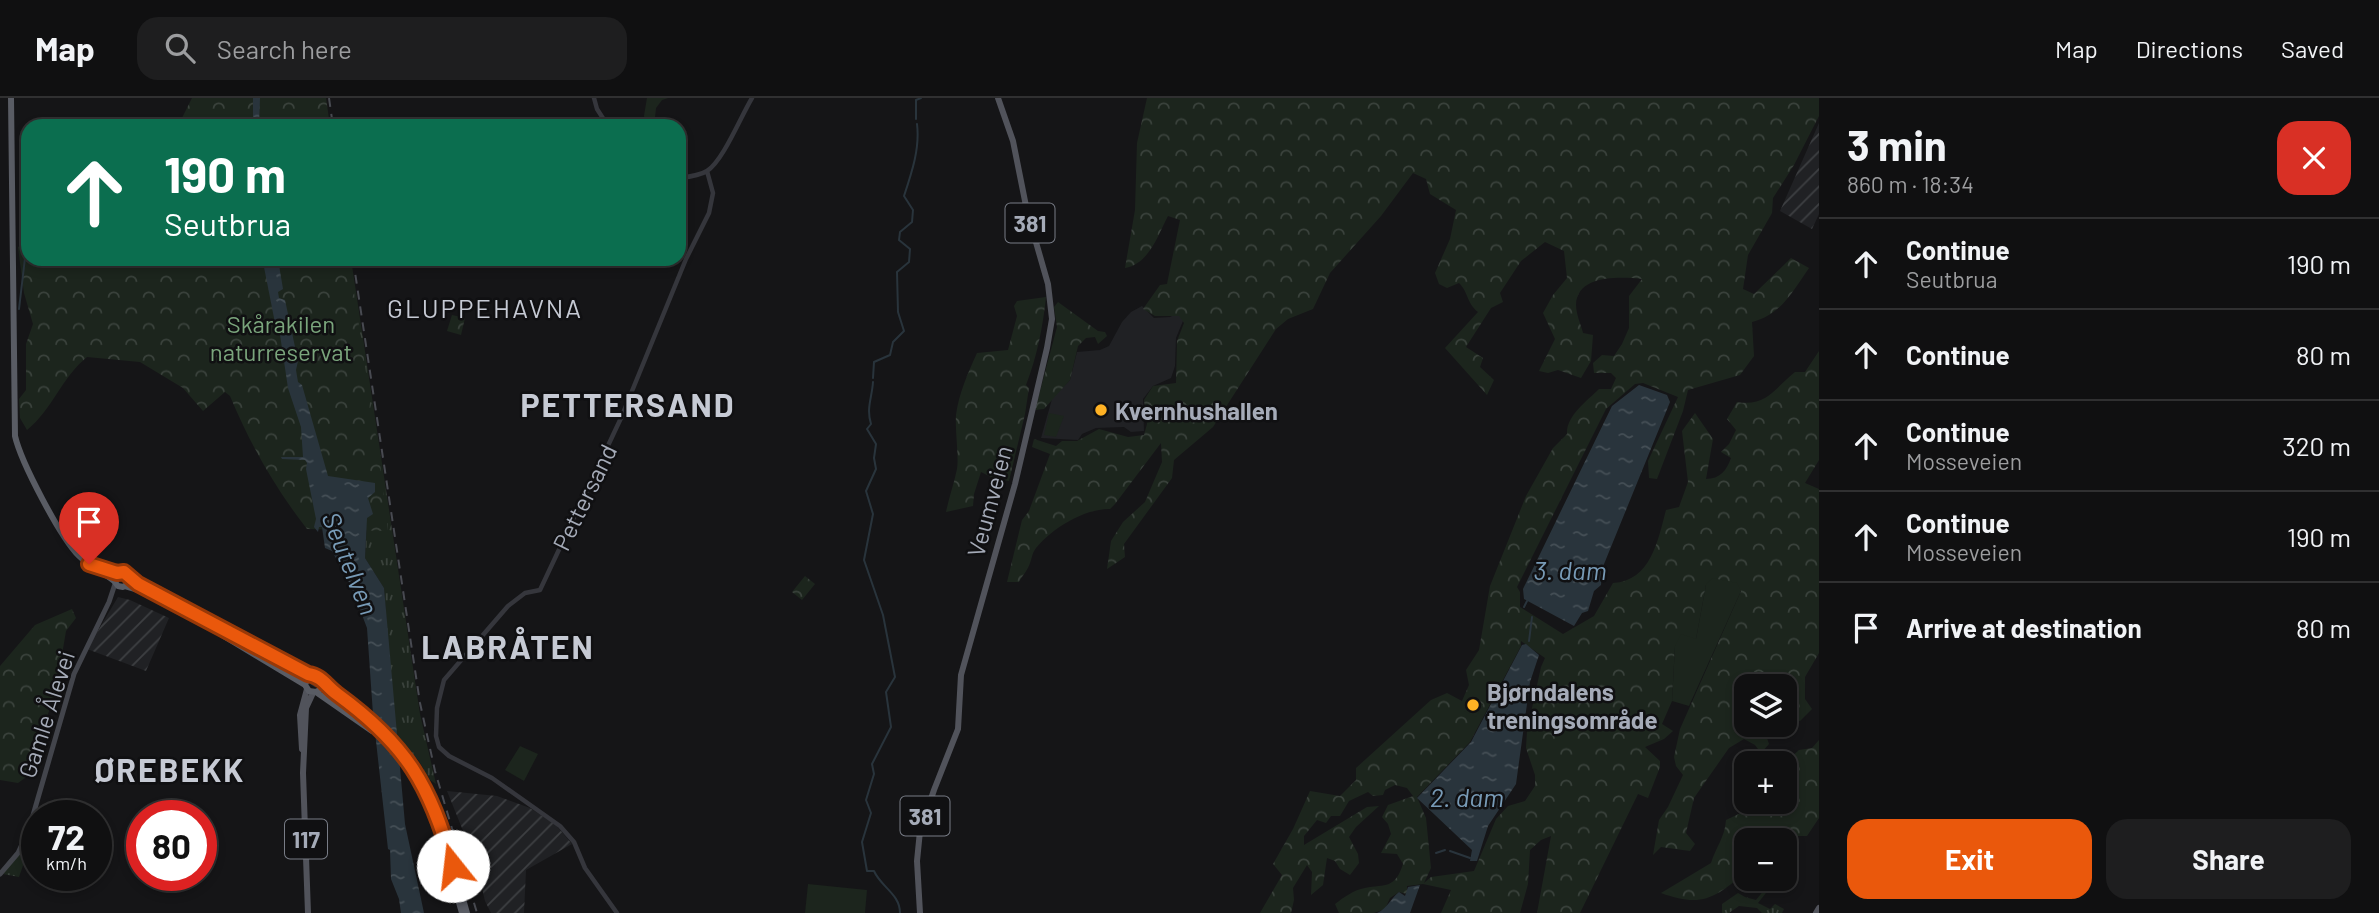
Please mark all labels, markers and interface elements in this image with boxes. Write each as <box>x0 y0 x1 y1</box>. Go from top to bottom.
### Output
search box <box>137 17 627 80</box>
text: Map <box>35 28 95 68</box>
icon: search <box>161 29 199 67</box>
text: Search here <box>217 33 352 64</box>
text: Map <box>2055 34 2098 63</box>
text: Directions <box>2136 34 2243 63</box>
text: Saved <box>2281 34 2344 63</box>
text: 3 min <box>1847 119 1947 169</box>
button: close <box>2277 121 2351 195</box>
text: 190 m <box>164 144 286 203</box>
icon: ahead <box>49 147 140 238</box>
text: 860 m · 18:34 <box>1847 170 1974 198</box>
text: Seutbrua <box>164 204 291 242</box>
road number: 381 <box>1006 204 1054 242</box>
text: Continue <box>1906 234 2010 265</box>
icon: ahead <box>1847 245 1885 283</box>
text: 190 m <box>2287 248 2351 279</box>
text: Seutbrua <box>1906 265 1997 293</box>
district label: GLUPPEHAVNA <box>387 292 583 323</box>
park label: Skårakilen naturreservat <box>210 309 352 366</box>
icon: ahead <box>1847 336 1885 374</box>
text: Continue <box>1906 339 2010 370</box>
text: 80 m <box>2296 339 2351 370</box>
district label: PETTERSAND <box>521 385 735 423</box>
place label: Kvernhushallen <box>1115 396 1278 425</box>
marker: Kvernhushallen <box>1093 402 1109 418</box>
text: Continue <box>1906 416 2010 447</box>
icon: ahead <box>1847 427 1885 465</box>
text: 320 m <box>2282 430 2351 461</box>
street label: Pettersand <box>546 439 622 555</box>
street label: Veumveien <box>960 442 1018 560</box>
text: Mosseveien <box>1906 447 2022 475</box>
pin <box>59 492 119 564</box>
icon: arrive <box>70 503 108 541</box>
water label: Seutelven <box>316 507 386 619</box>
text: Continue <box>1906 507 2010 538</box>
icon: ahead <box>1847 518 1885 556</box>
text: 190 m <box>2287 521 2351 552</box>
text: Mosseveien <box>1906 538 2022 566</box>
water label: 3. dam <box>1533 554 1607 585</box>
icon: arrive <box>1847 609 1885 647</box>
text: Arrive at destination <box>1906 612 2142 643</box>
text: 80 m <box>2296 612 2351 643</box>
district label: LABRÅTEN <box>421 626 595 665</box>
street label: Gamle Ålevei <box>12 647 80 781</box>
map controls <box>1734 674 1797 891</box>
button: layers <box>1734 674 1797 737</box>
place label: Bjørndalens treningsområde <box>1487 677 1658 734</box>
marker: Bjørndalens treningsområde <box>1465 697 1481 713</box>
district label: ØREBEKK <box>95 750 245 788</box>
button: + <box>1734 751 1797 814</box>
water label: 2. dam <box>1430 781 1504 812</box>
road number: 381 <box>900 796 950 836</box>
speed limit sign: 80 <box>126 800 217 891</box>
text: 72 <box>48 815 85 857</box>
button: Exit <box>1847 819 2092 899</box>
button: Share <box>2106 819 2351 899</box>
road number: 117 <box>285 820 327 859</box>
button: − <box>1734 828 1797 891</box>
position arrow <box>416 829 490 903</box>
text: km/h <box>46 852 87 874</box>

